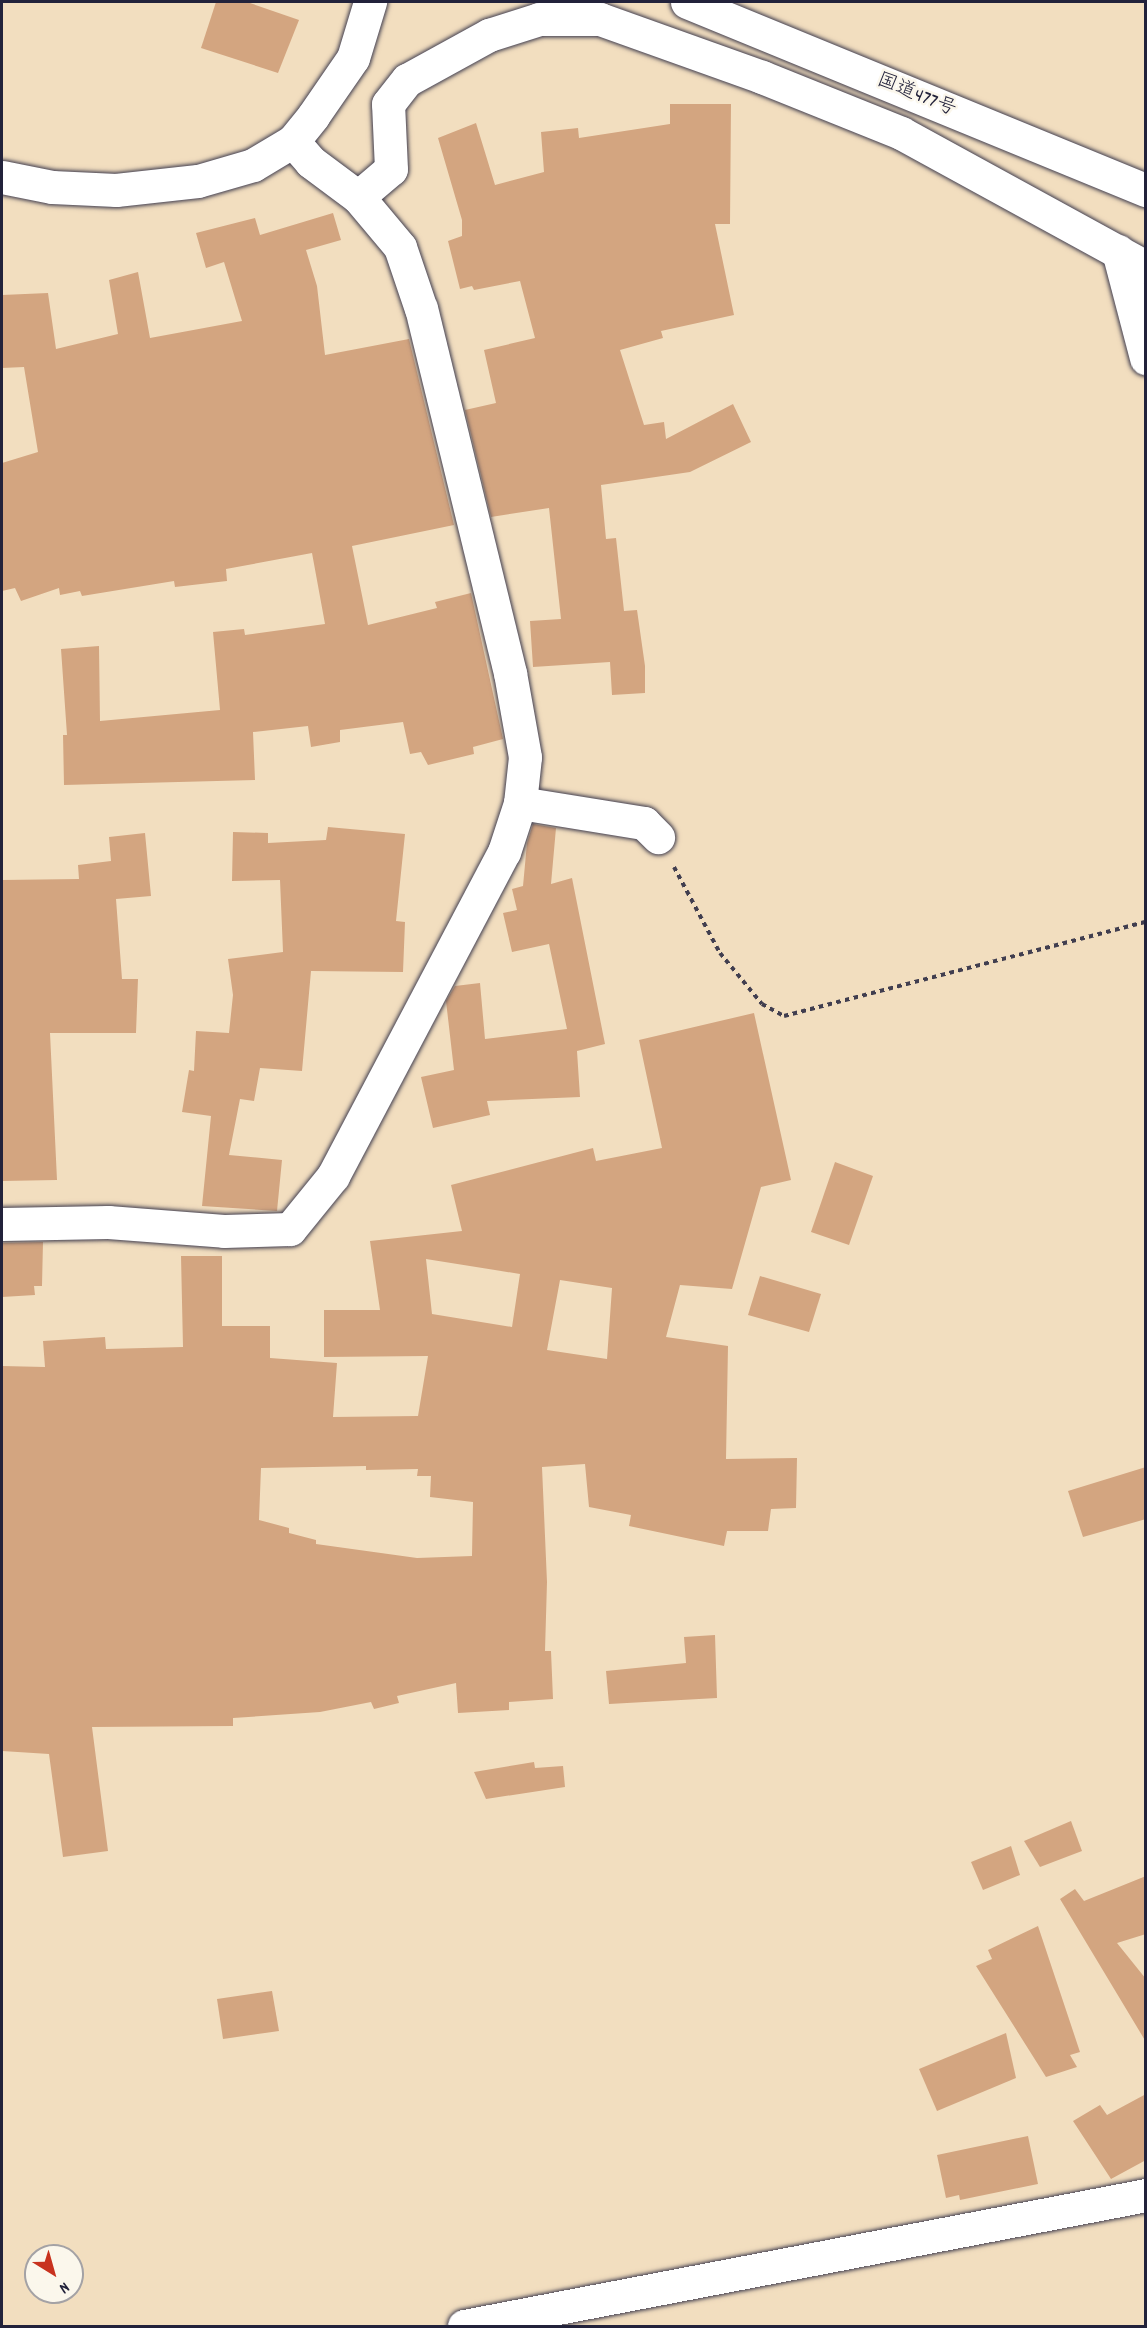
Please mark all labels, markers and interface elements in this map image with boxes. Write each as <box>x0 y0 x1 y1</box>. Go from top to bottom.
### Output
street label: 国道477号 <box>873 69 959 123</box>
north arrow <box>24 2244 84 2304</box>
text: N <box>54 2276 74 2299</box>

